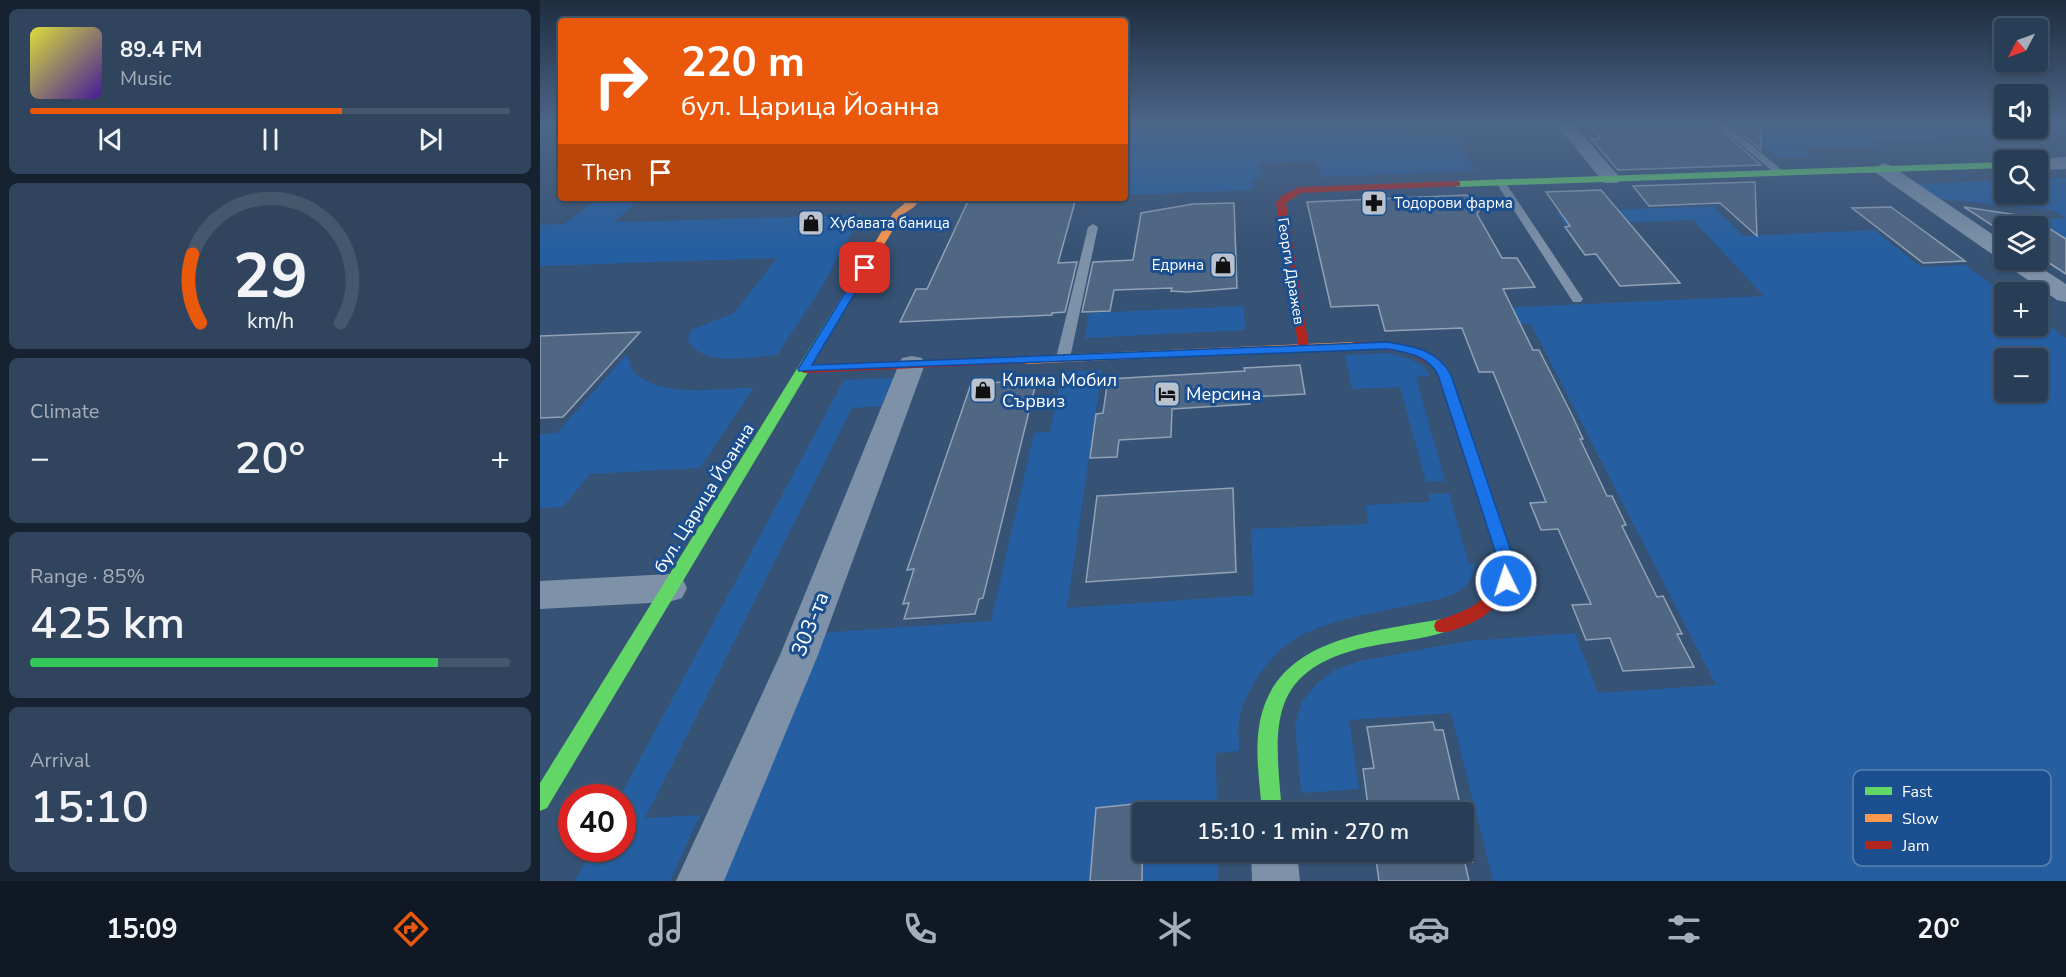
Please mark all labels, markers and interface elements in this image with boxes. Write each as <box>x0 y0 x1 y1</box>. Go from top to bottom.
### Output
north arrow <box>1994 18 2048 72</box>
map controls <box>1994 18 2048 402</box>
text: 220 m <box>681 34 805 91</box>
text: 89.4 FM <box>120 35 202 65</box>
icon: right <box>582 42 660 120</box>
text: Music <box>120 65 172 92</box>
button: sound <box>1994 84 2048 138</box>
text: бул. Царица Йоанна <box>681 88 939 125</box>
icon: previous <box>94 123 127 156</box>
icon: pause <box>254 123 287 156</box>
icon: next <box>414 123 447 156</box>
button: search <box>1994 150 2048 204</box>
icon: arrive <box>644 156 677 189</box>
text: Then <box>582 158 632 188</box>
pharmacy icon: Тодорови фарма <box>1359 188 1389 218</box>
place label: Тодорови фарма <box>1394 193 1513 213</box>
shop icon: Хубавата баница <box>796 208 826 238</box>
place label: Хубавата баница <box>830 213 950 233</box>
street label: Георги Дражев <box>1273 216 1309 326</box>
button: layers <box>1994 216 2048 270</box>
text: 29 <box>233 234 307 319</box>
pin <box>839 242 890 293</box>
shop icon: Едрина <box>1208 250 1238 280</box>
icon: arrive <box>848 251 881 284</box>
place label: Едрина <box>1152 255 1204 275</box>
button: + <box>1994 282 2048 336</box>
text: km/h <box>246 307 294 337</box>
button: − <box>1994 348 2048 402</box>
place label: Клима Мобил Сървиз <box>1002 368 1117 413</box>
shop icon: Клима Мобил Сървиз <box>968 375 998 405</box>
hotel icon: Мерсина <box>1152 379 1182 409</box>
place label: Мерсина <box>1186 382 1261 406</box>
text: Climate <box>30 398 99 425</box>
street label: бул. Царица Йоанна <box>648 419 760 577</box>
text: 20° <box>235 428 305 489</box>
text: − <box>30 436 50 481</box>
text: + <box>490 436 510 481</box>
position arrow <box>1474 549 1538 613</box>
text: Range · 85% <box>30 563 145 590</box>
street label: 303-та <box>784 588 836 660</box>
text: 425 km <box>30 593 185 654</box>
text: Arrival <box>30 747 90 774</box>
legend <box>1853 770 2051 866</box>
text: 15:10 <box>30 777 149 838</box>
text: Fast <box>1902 781 1933 803</box>
speed limit sign: 40 <box>558 784 636 862</box>
text: Slow <box>1902 808 1939 830</box>
text: 15:10 · 1 min · 270 m <box>1197 817 1409 847</box>
text: Jam <box>1901 835 1929 857</box>
icon: directions <box>390 908 432 950</box>
icon: music <box>645 908 687 950</box>
icon: phone <box>899 908 941 950</box>
icon: climate <box>1154 908 1196 950</box>
icon: car <box>1408 908 1450 950</box>
icon: filters <box>1663 908 1705 950</box>
text: 15:09 <box>106 911 178 948</box>
text: 20° <box>1917 911 1960 948</box>

